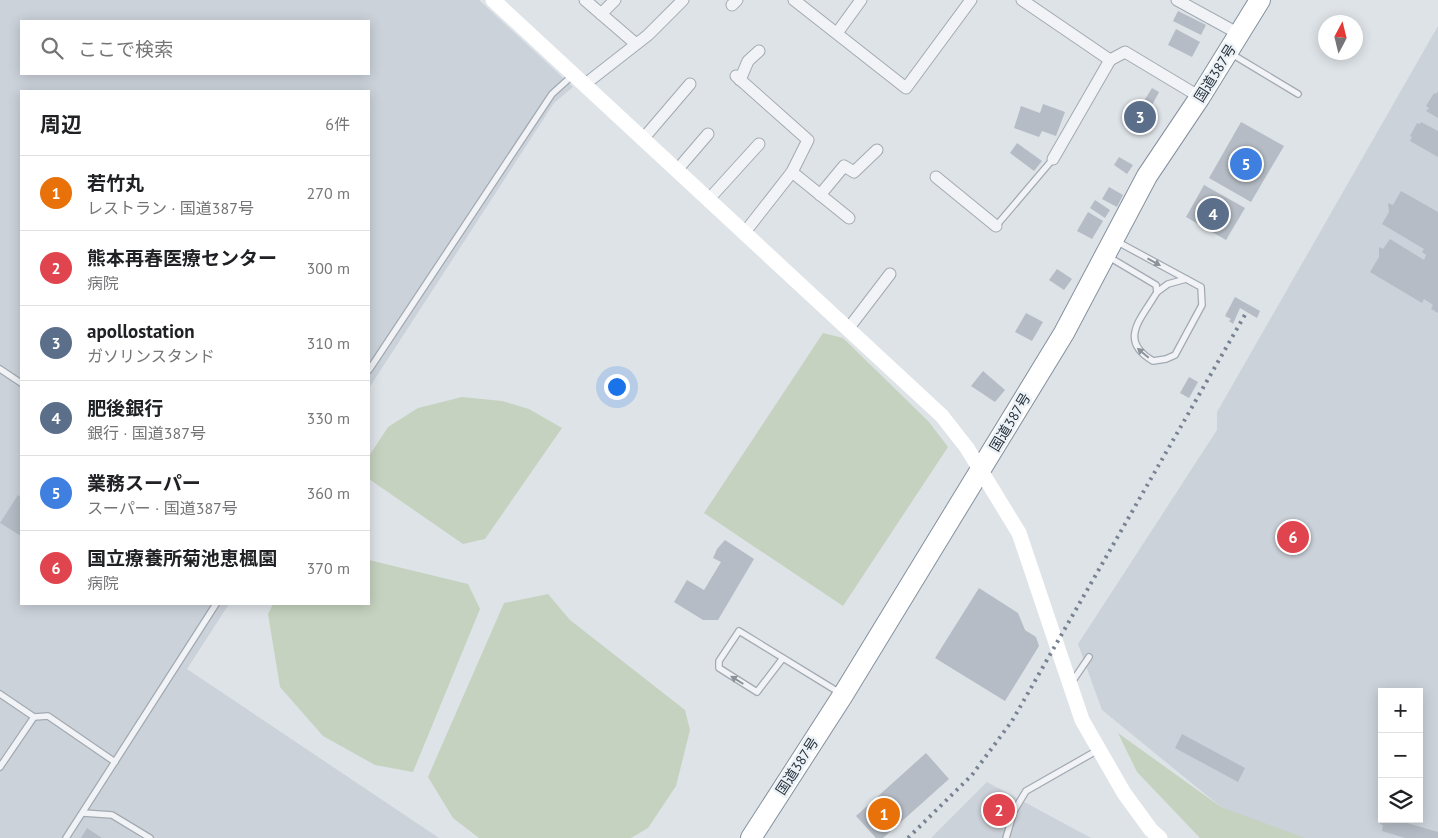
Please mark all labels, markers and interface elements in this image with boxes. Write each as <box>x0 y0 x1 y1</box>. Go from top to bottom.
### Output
north arrow <box>1318 15 1363 60</box>
search box <box>20 20 370 75</box>
icon: search <box>38 34 66 62</box>
text: ここで検索 <box>78 37 173 61</box>
street label: 国道387号 <box>1190 41 1240 105</box>
pin: 3 <box>1124 98 1156 136</box>
text: 周辺 <box>40 111 82 138</box>
text: 6件 <box>325 114 350 134</box>
pin: 5 <box>1230 145 1262 183</box>
text: 若竹丸 <box>87 171 144 195</box>
text: 1 <box>51 183 61 203</box>
text: 270 m <box>307 183 350 203</box>
pin: 4 <box>1197 195 1229 233</box>
text: レストラン · 国道387号 <box>87 198 254 218</box>
text: 熊本再春医療センター <box>87 246 277 270</box>
text: 2 <box>51 258 61 278</box>
text: 300 m <box>307 258 350 278</box>
one-way arrow <box>1148 258 1161 267</box>
text: 病院 <box>87 273 119 293</box>
text: apollostation <box>87 319 195 343</box>
text: 3 <box>51 333 61 353</box>
text: 310 m <box>307 333 350 353</box>
text: ガソリンスタンド <box>87 346 215 366</box>
one-way arrow <box>1137 348 1150 359</box>
your location <box>604 374 630 400</box>
street label: 国道387号 <box>986 390 1034 454</box>
text: 肥後銀行 <box>87 396 163 420</box>
text: 4 <box>51 408 61 428</box>
text: 330 m <box>307 408 350 428</box>
text: 銀行 · 国道387号 <box>87 423 206 443</box>
text: 業務スーパー <box>87 471 201 495</box>
text: 5 <box>51 483 61 503</box>
text: 360 m <box>307 483 350 503</box>
text: スーパー · 国道387号 <box>87 498 238 518</box>
pin: 6 <box>1277 518 1309 556</box>
text: 国立療養所菊池恵楓園 <box>87 546 277 570</box>
text: 6 <box>51 558 61 578</box>
text: 370 m <box>307 558 350 578</box>
text: 病院 <box>87 573 119 593</box>
one-way arrow <box>731 675 744 684</box>
map controls <box>1378 688 1423 823</box>
button: + <box>1378 688 1423 733</box>
button: − <box>1378 733 1423 778</box>
street label: 国道387号 <box>772 734 822 798</box>
button: layers <box>1378 778 1423 823</box>
pin: 2 <box>983 791 1015 829</box>
pin: 1 <box>868 795 900 833</box>

